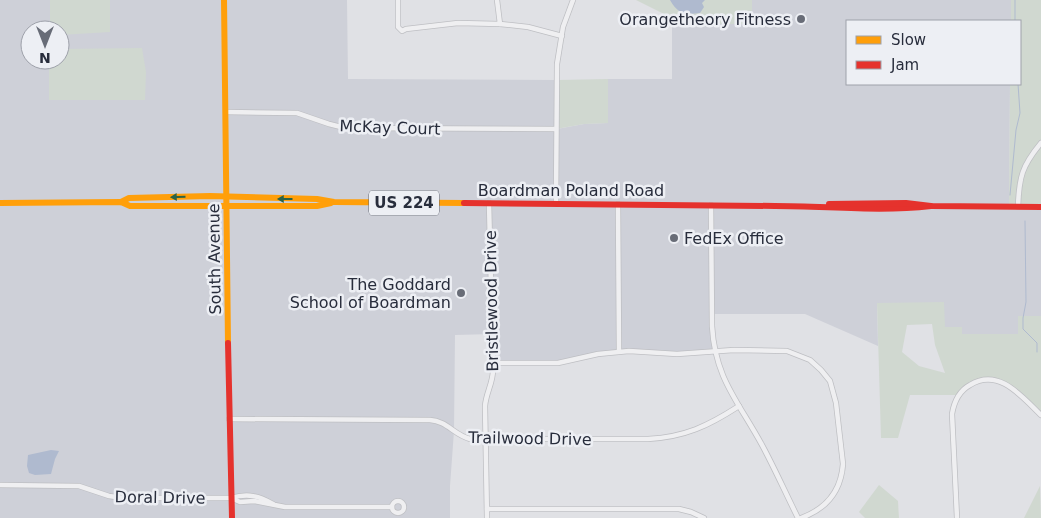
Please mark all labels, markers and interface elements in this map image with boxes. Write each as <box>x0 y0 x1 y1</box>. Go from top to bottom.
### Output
place label: Orangetheory Fitness <box>619 10 791 29</box>
marker: Orangetheory Fitness <box>795 13 807 25</box>
north arrow <box>20 20 70 70</box>
legend <box>846 20 1021 85</box>
text: Slow <box>891 31 926 49</box>
text: N <box>39 50 51 66</box>
text: Jam <box>890 56 919 74</box>
street label: McKay Court <box>339 116 441 139</box>
street label: Boardman Poland Road <box>478 181 664 200</box>
road number: US 224 <box>369 190 439 216</box>
one-way arrow <box>170 193 186 201</box>
one-way arrow <box>277 195 293 203</box>
street label: South Avenue <box>204 203 225 315</box>
place label: FedEx Office <box>684 229 784 248</box>
street label: Bristlewood Drive <box>481 230 502 372</box>
marker: FedEx Office <box>668 232 680 244</box>
place label: The Goddard School of Boardman <box>290 275 451 312</box>
marker: The Goddard School of Boardman <box>455 287 467 299</box>
street label: Trailwood Drive <box>467 428 592 449</box>
street label: Doral Drive <box>114 487 205 508</box>

